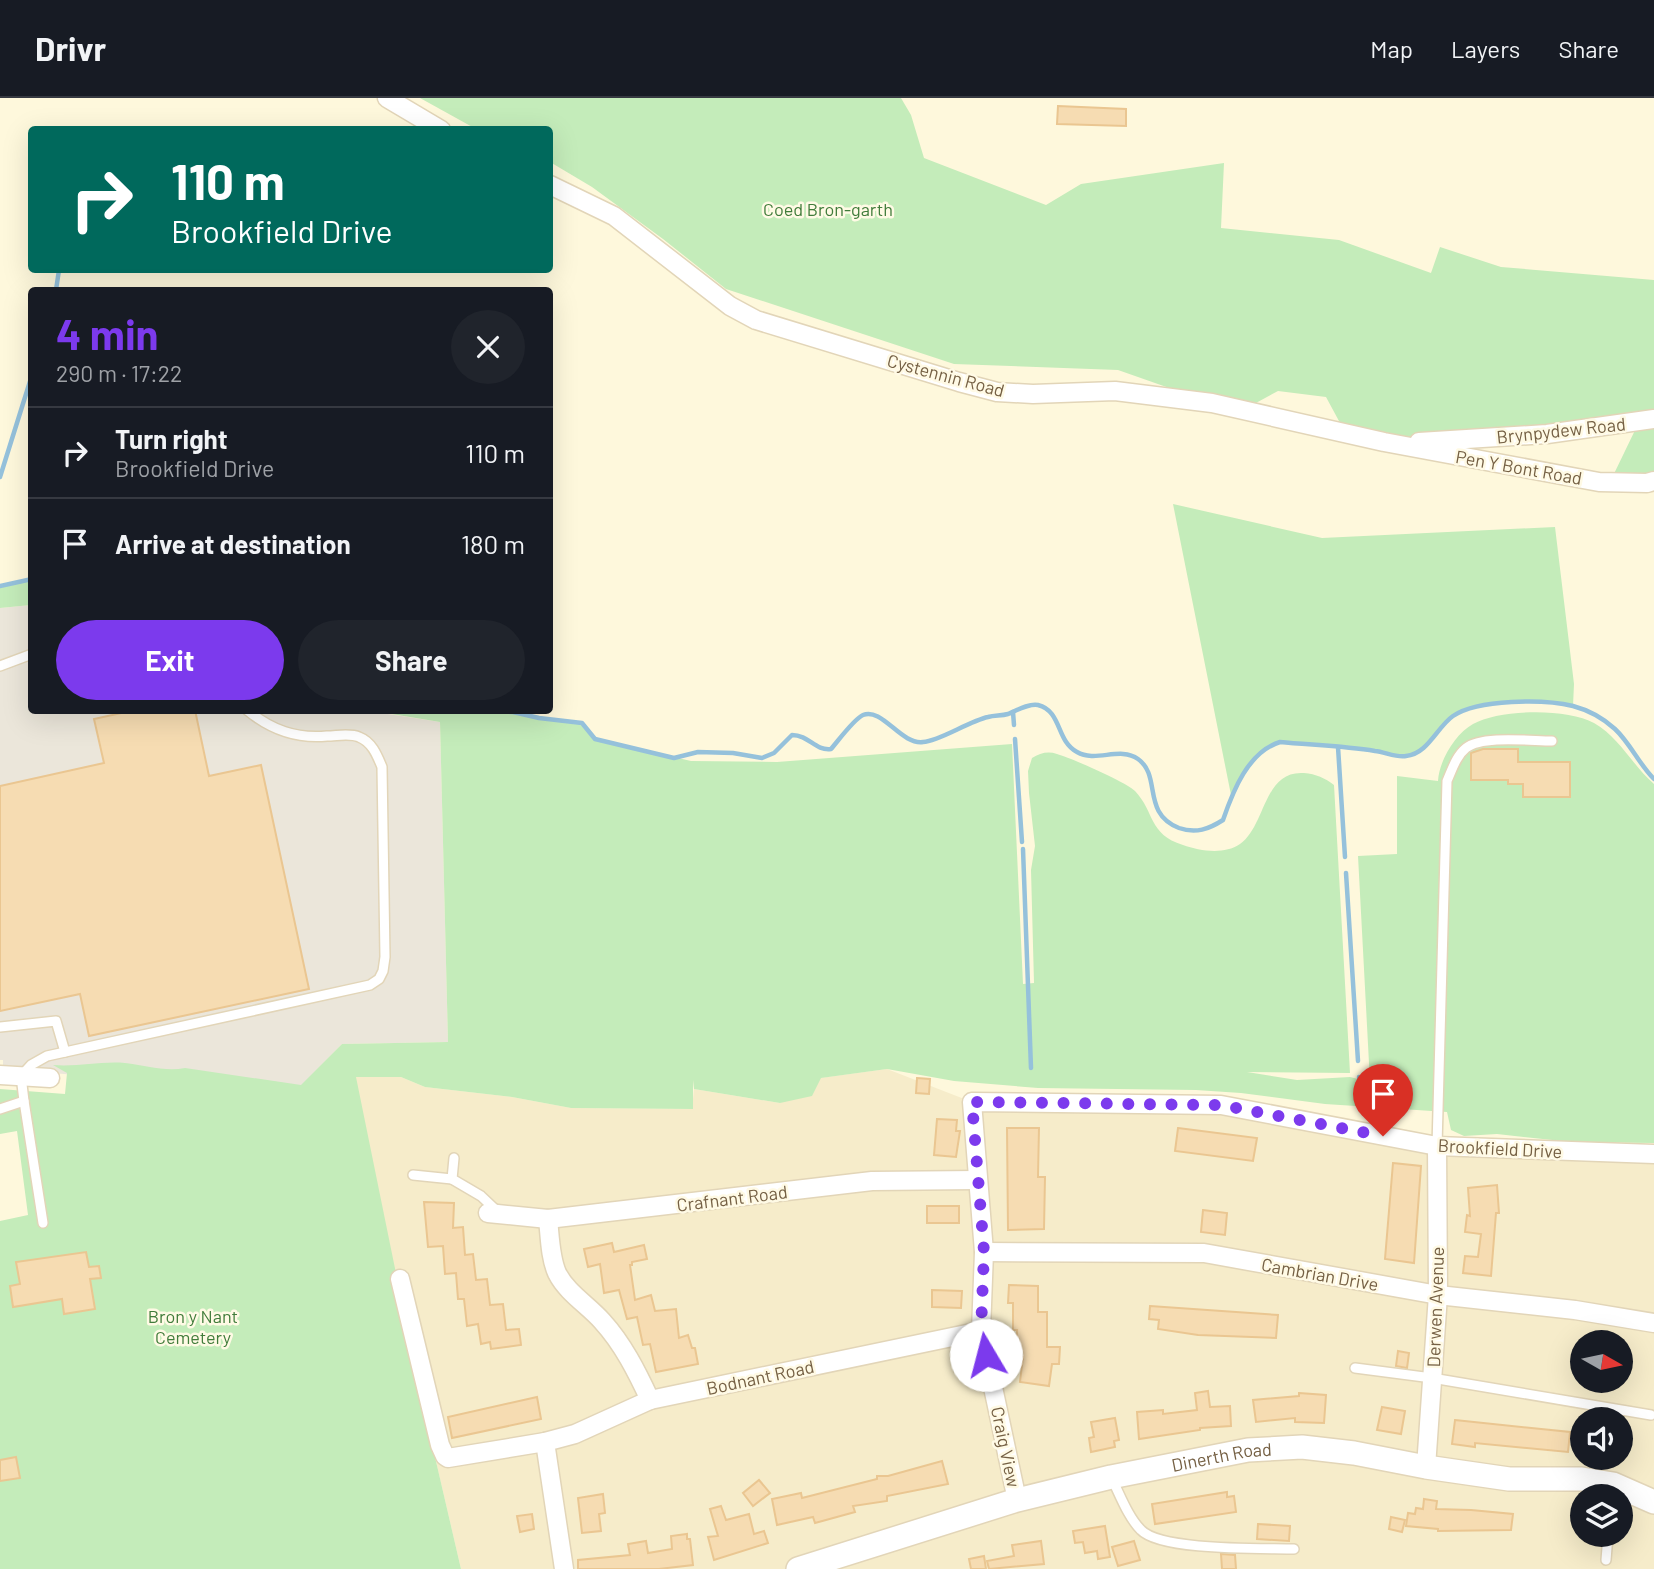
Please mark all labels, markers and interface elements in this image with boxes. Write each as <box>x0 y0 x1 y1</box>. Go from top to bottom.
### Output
text: Drivr <box>35 28 106 68</box>
text: Map <box>1370 34 1413 63</box>
text: Layers <box>1451 34 1520 63</box>
text: Share <box>1558 34 1619 63</box>
text: 110 m <box>171 151 285 210</box>
icon: right <box>56 154 147 245</box>
park label: Coed Bron-garth <box>763 198 893 220</box>
text: Brookfield Drive <box>171 211 393 249</box>
text: 4 min <box>56 308 159 358</box>
button: close <box>451 310 525 384</box>
street label: Cystennin Road <box>885 349 1007 401</box>
text: 290 m · 17:22 <box>56 359 182 387</box>
street label: Brynpydew Road <box>1495 412 1627 448</box>
text: Turn right <box>115 423 228 454</box>
icon: right <box>56 434 94 472</box>
text: 110 m <box>465 437 525 468</box>
street label: Pen Y Bont Road <box>1454 445 1584 489</box>
text: Brookfield Drive <box>115 454 274 482</box>
icon: arrive <box>56 525 94 563</box>
text: Arrive at destination <box>115 528 351 559</box>
text: 180 m <box>461 528 525 559</box>
button: Exit <box>56 620 284 700</box>
button: Share <box>298 620 525 700</box>
pin <box>1353 1064 1413 1136</box>
icon: arrive <box>1364 1075 1402 1113</box>
street label: Brookfield Drive <box>1437 1134 1563 1162</box>
street label: Crafnant Road <box>675 1180 789 1216</box>
street label: Derwen Avenue <box>1422 1246 1448 1368</box>
street label: Cambrian Drive <box>1260 1253 1380 1295</box>
park label: Bron y Nant Cemetery <box>148 1305 238 1348</box>
position arrow <box>949 1318 1023 1392</box>
north arrow <box>1570 1330 1633 1393</box>
map controls <box>1570 1330 1633 1547</box>
street label: Bodnant Road <box>704 1355 816 1399</box>
street label: Craig View <box>987 1405 1025 1489</box>
button: sound <box>1570 1407 1633 1470</box>
street label: Dinerth Road <box>1170 1438 1272 1476</box>
button: layers <box>1570 1484 1633 1547</box>

